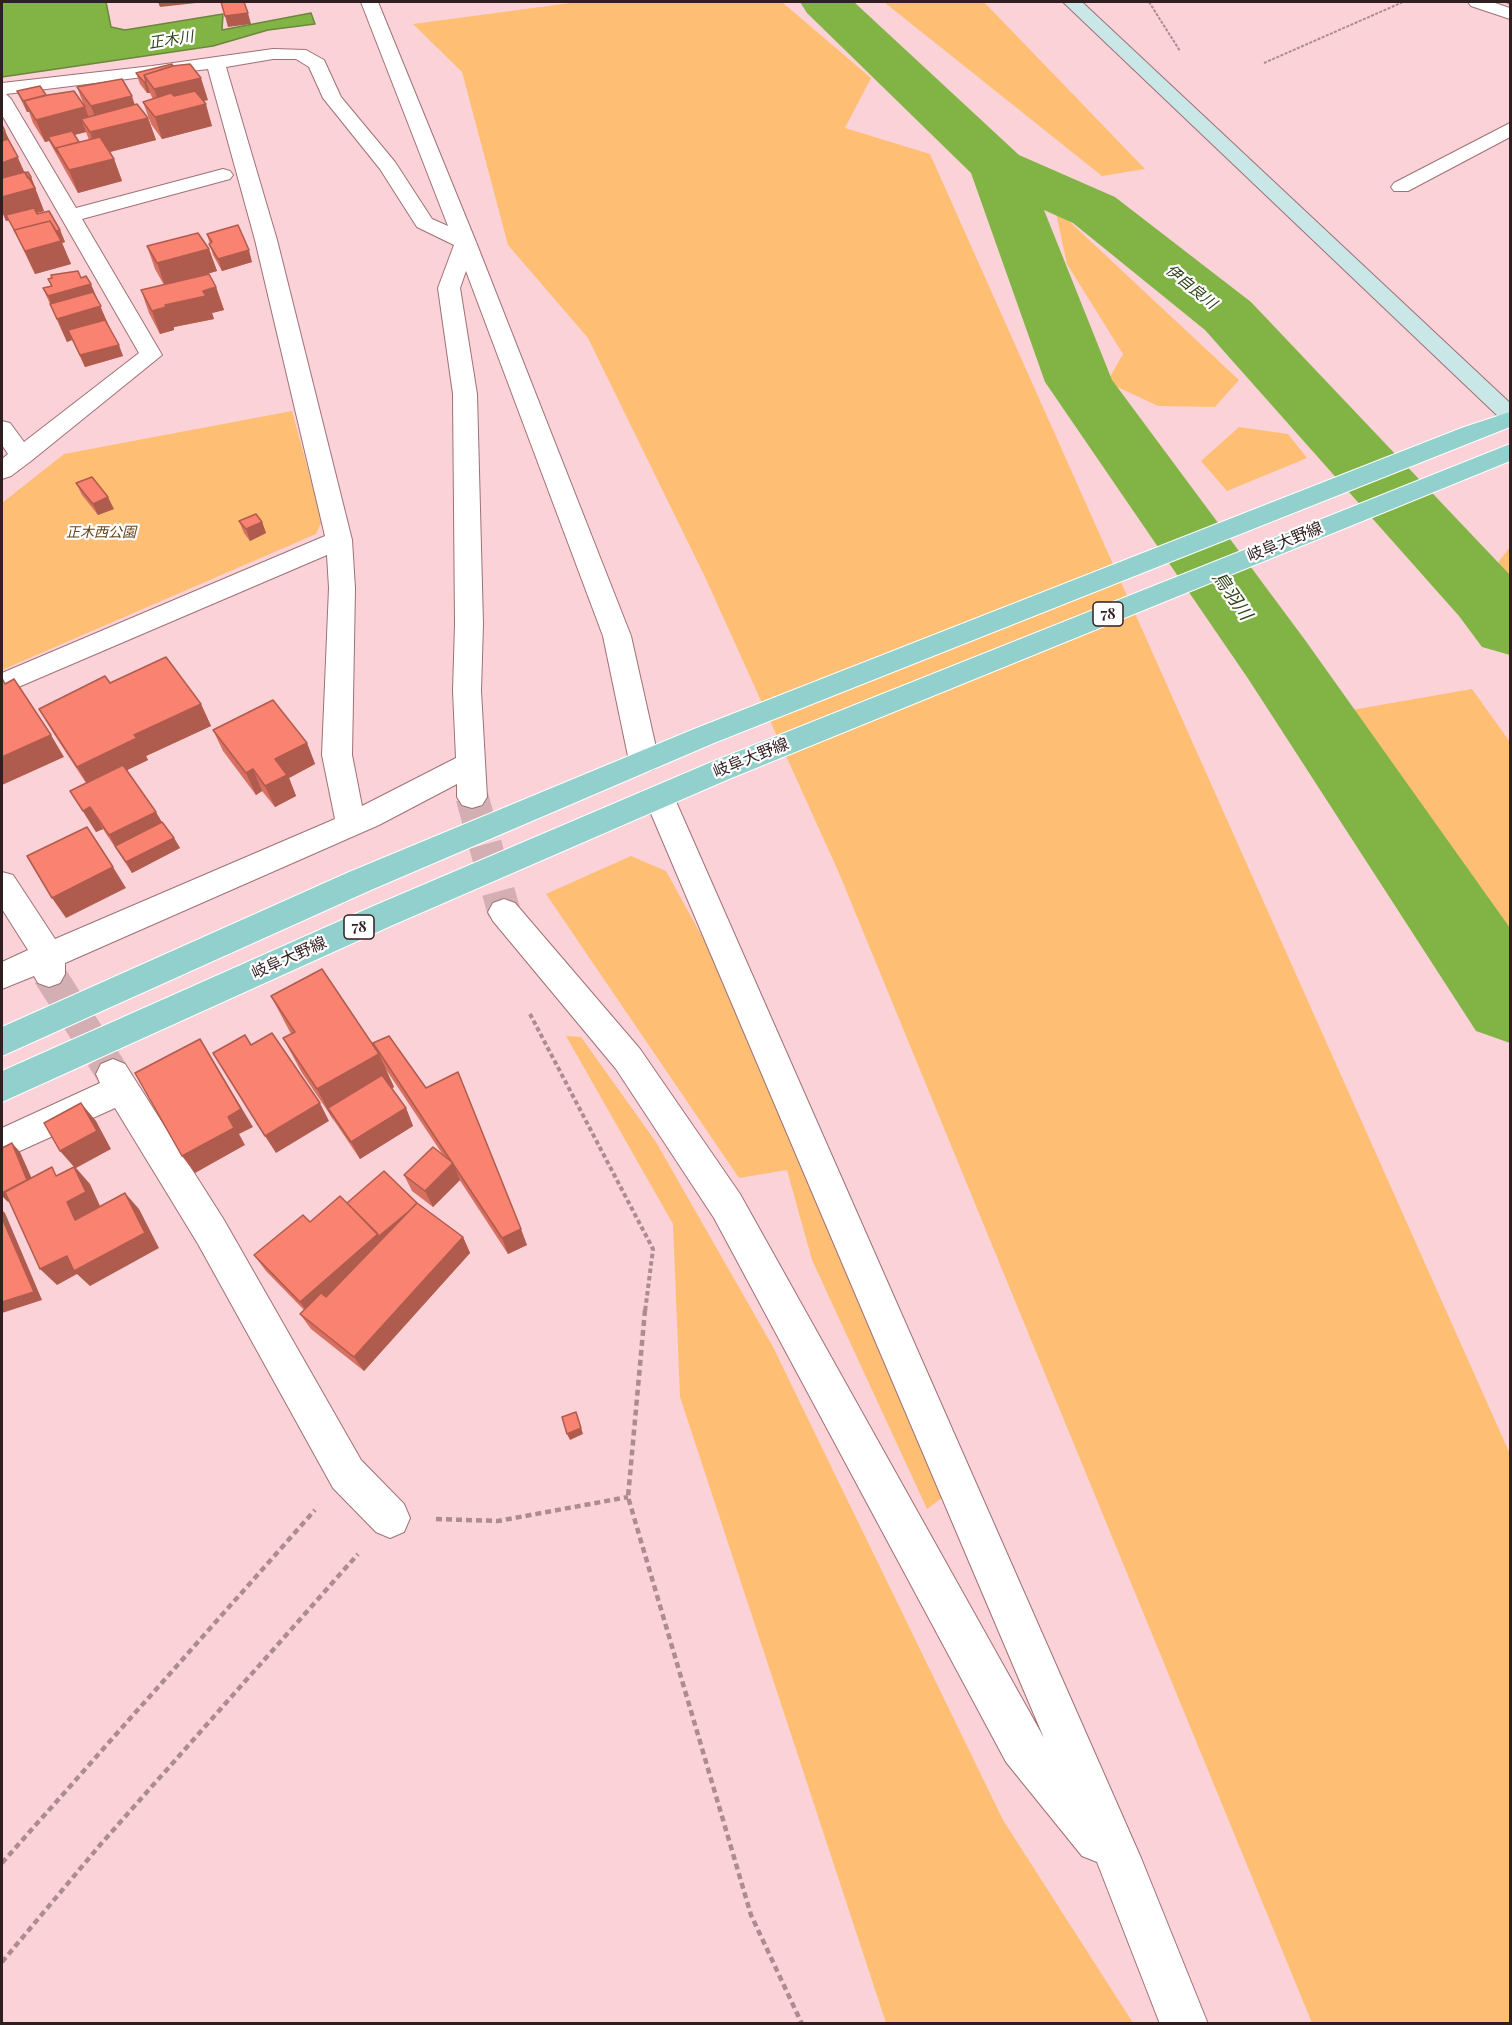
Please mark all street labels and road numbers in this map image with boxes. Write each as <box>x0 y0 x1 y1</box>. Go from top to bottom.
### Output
street label: 岐阜大野線 <box>1244 518 1326 566</box>
road number: 78 <box>1093 602 1123 626</box>
street label: 岐阜大野線 <box>710 734 792 782</box>
road number: 78 <box>344 915 374 939</box>
street label: 岐阜大野線 <box>249 933 329 983</box>

